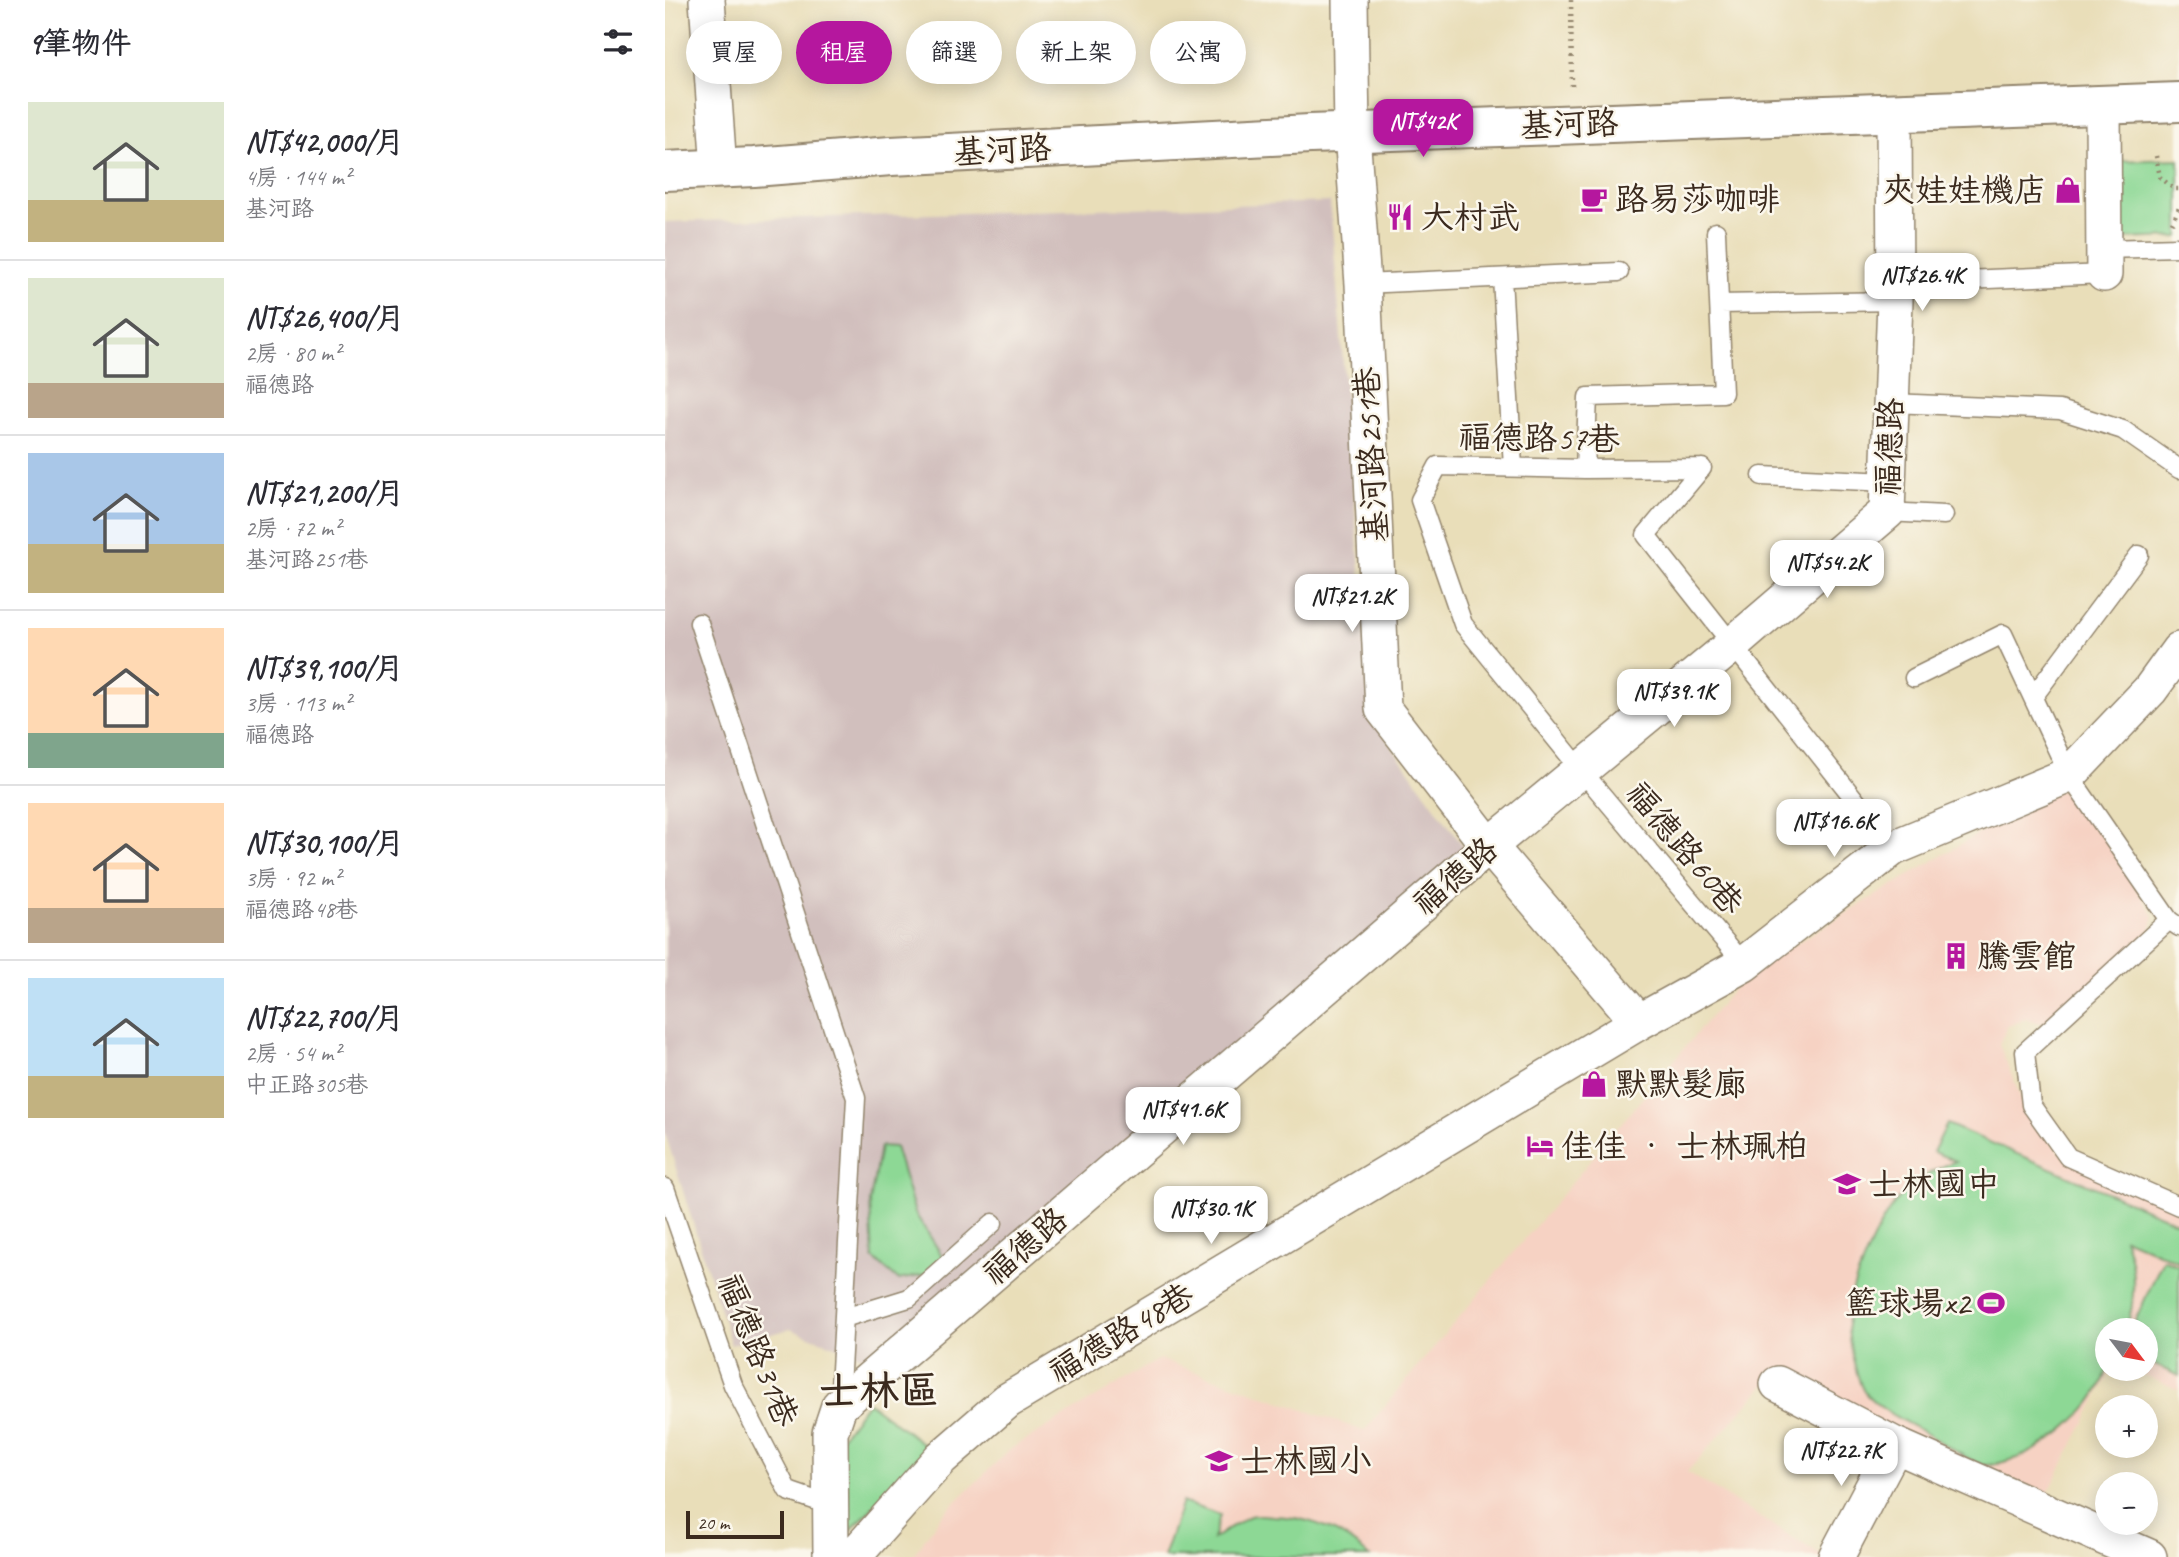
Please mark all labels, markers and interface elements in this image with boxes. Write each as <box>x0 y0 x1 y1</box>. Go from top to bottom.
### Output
chip: 買屋 <box>686 21 782 84</box>
chip: 租屋 <box>796 21 892 84</box>
chip: 篩選 <box>906 21 1002 84</box>
chip: 新上架 <box>1016 21 1136 84</box>
chip: 公寓 <box>1150 21 1246 84</box>
icon: filters <box>599 23 637 61</box>
text: 9筆物件 <box>28 24 131 62</box>
pin: NT$42K <box>1366 100 1480 159</box>
street label: 基河路 <box>1519 101 1619 147</box>
text: NT$42K <box>1389 107 1457 136</box>
text: NT$42,000/月 <box>245 123 404 161</box>
street label: 基河路 <box>951 126 1053 174</box>
icon: home <box>84 130 168 214</box>
text: 4房 · 144 m² <box>245 163 351 192</box>
place label: 夾娃娃機店 <box>1882 169 2047 211</box>
shop icon: 夾娃娃機店 <box>2053 175 2083 205</box>
place label: 路易莎咖啡 <box>1615 178 1780 220</box>
cafe icon: 路易莎咖啡 <box>1579 184 1609 214</box>
text: 基河路 <box>245 194 314 223</box>
place label: 大村武 <box>1421 196 1520 238</box>
restaurant icon: 大村武 <box>1385 202 1415 232</box>
pin: NT$26.4K <box>1850 254 1994 313</box>
text: NT$26.4K <box>1881 261 1963 290</box>
text: NT$26,400/月 <box>245 299 405 337</box>
icon: home <box>84 306 168 390</box>
text: 2房 · 80 m² <box>245 339 340 368</box>
street label: 基河路251巷 <box>1345 366 1397 544</box>
text: 福德路 <box>245 370 314 399</box>
street label: 福德路 <box>1866 397 1912 497</box>
street label: 福德路57巷 <box>1458 416 1620 460</box>
text: NT$21,200/月 <box>245 474 404 512</box>
icon: home <box>84 481 168 565</box>
text: 2房 · 72 m² <box>245 514 340 543</box>
pin: NT$54.2K <box>1755 540 1899 600</box>
text: 基河路251巷 <box>245 545 368 574</box>
text: NT$54.2K <box>1786 548 1868 577</box>
pin: NT$21.2K <box>1280 574 1424 634</box>
text: NT$21.2K <box>1311 582 1393 611</box>
text: NT$39,100/月 <box>245 649 404 687</box>
icon: home <box>84 656 168 740</box>
pin: NT$39.1K <box>1602 670 1746 729</box>
text: NT$39.1K <box>1633 677 1715 706</box>
text: 3房 · 113 m² <box>245 689 351 718</box>
text: 福德路 <box>245 720 314 749</box>
street label: 福德路60巷 <box>1617 773 1753 923</box>
pin: NT$16.6K <box>1762 800 1906 859</box>
text: NT$16.6K <box>1792 807 1876 836</box>
text: NT$30,100/月 <box>245 824 404 862</box>
street label: 福德路 <box>1404 828 1506 924</box>
icon: home <box>84 831 168 915</box>
text: 3房 · 92 m² <box>245 864 340 893</box>
text: 福德路48巷 <box>245 895 358 924</box>
place label: 騰雲館 <box>1977 935 2076 977</box>
building icon: 騰雲館 <box>1941 941 1971 971</box>
text: NT$22,700/月 <box>245 999 404 1037</box>
icon: home <box>84 1006 168 1090</box>
text: 2房 · 54 m² <box>245 1039 340 1068</box>
place label: 默默髮廊 <box>1615 1063 1747 1105</box>
shop icon: 默默髮廊 <box>1579 1069 1609 1099</box>
text: 中正路305巷 <box>245 1070 368 1099</box>
pin: NT$41.6K <box>1111 1088 1255 1147</box>
text: NT$41.6K <box>1142 1095 1224 1124</box>
place label: 佳佳 ‧ 士林珮柏 <box>1561 1125 1808 1167</box>
hotel icon: 佳佳 ‧ 士林珮柏 <box>1525 1131 1555 1161</box>
place label: 士林國中 <box>1868 1163 2000 1205</box>
school or university icon: 士林國中 <box>1832 1169 1862 1199</box>
pin: NT$30.1K <box>1139 1186 1283 1246</box>
text: NT$30.1K <box>1170 1194 1252 1223</box>
street label: 福德路 <box>974 1198 1076 1294</box>
street label: 福德路31巷 <box>708 1267 808 1433</box>
street label: 福德路48巷 <box>1041 1273 1201 1393</box>
place label: 籃球場x2 <box>1845 1282 1973 1324</box>
sports icon: 籃球場x2 <box>1976 1288 2006 1318</box>
north arrow <box>2095 1318 2158 1381</box>
map controls <box>2095 1318 2158 1535</box>
district label: 士林區 <box>819 1366 939 1416</box>
button: + <box>2095 1395 2158 1458</box>
pin: NT$22.7K <box>1769 1428 1913 1488</box>
text: NT$22.7K <box>1800 1436 1882 1465</box>
place label: 士林國小 <box>1240 1440 1372 1482</box>
school or university icon: 士林國小 <box>1204 1446 1234 1476</box>
button: − <box>2095 1472 2158 1535</box>
scale bar <box>686 1508 784 1540</box>
text: 20 m <box>697 1511 729 1535</box>

